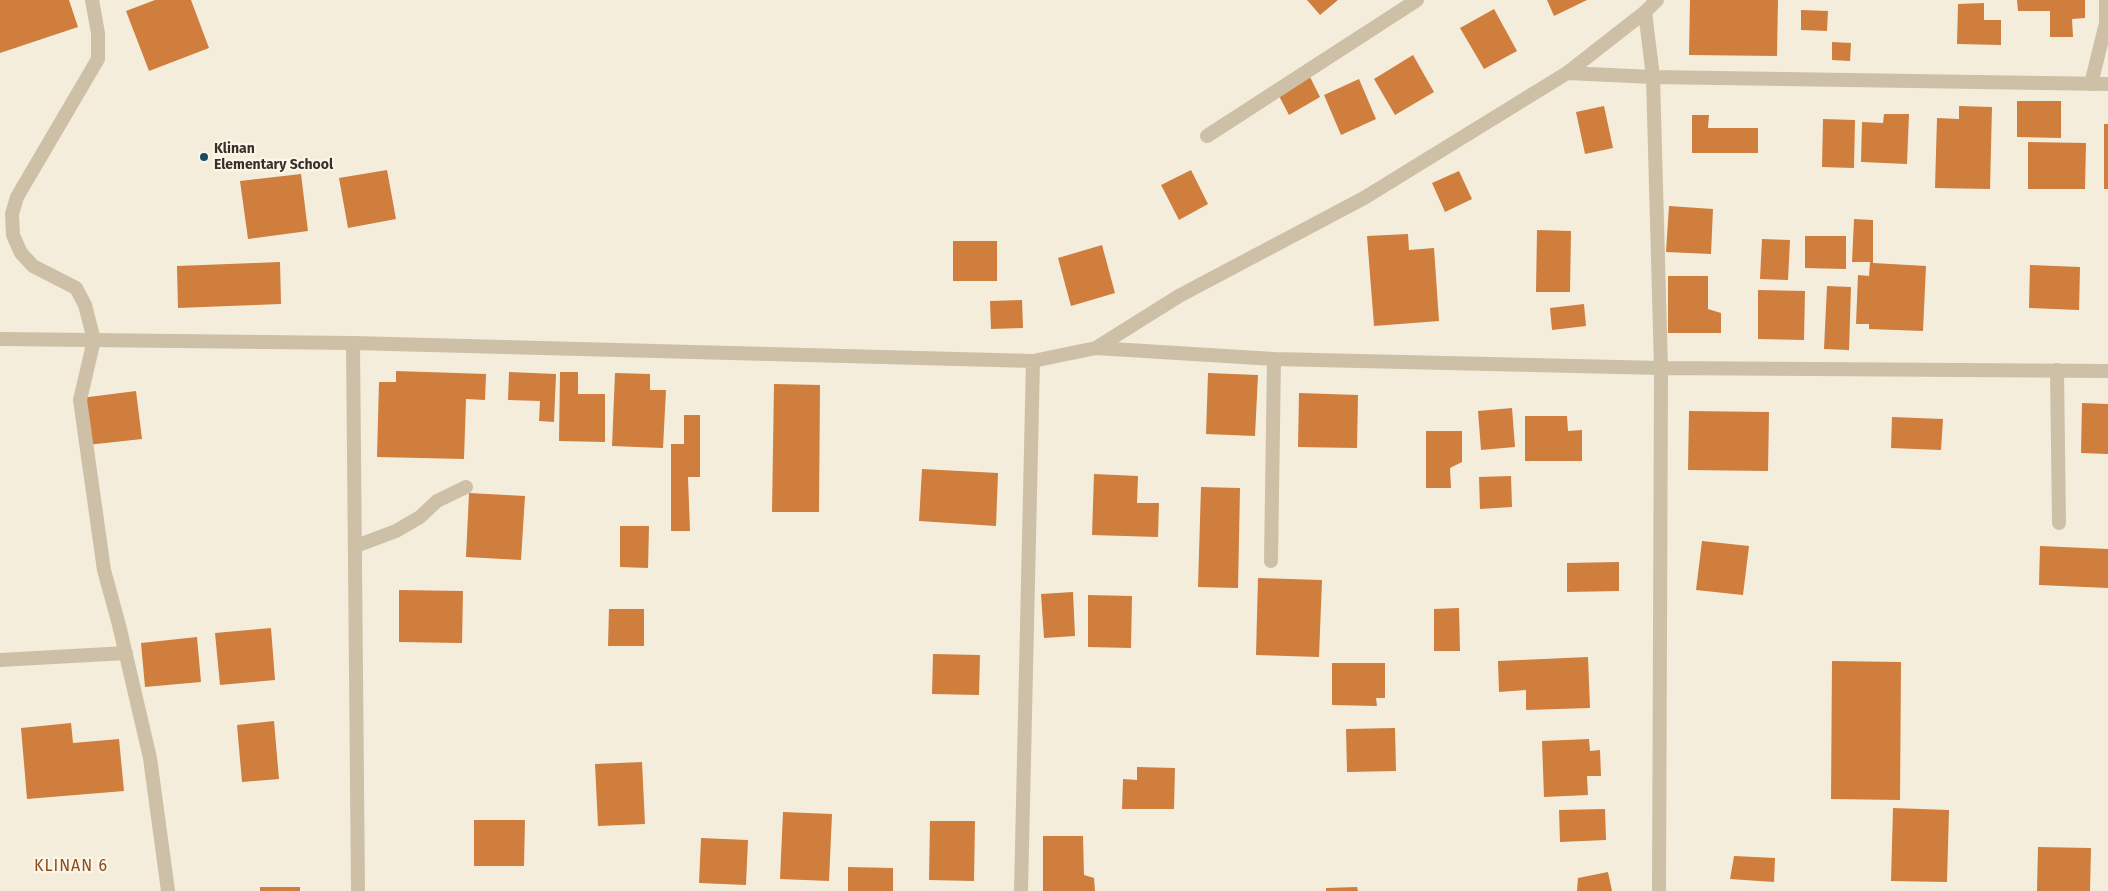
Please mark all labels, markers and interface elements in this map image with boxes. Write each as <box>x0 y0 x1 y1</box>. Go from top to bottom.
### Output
place label: Klinan Elementary School <box>214 141 333 174</box>
marker: Klinan Elementary School <box>198 151 210 163</box>
district label: KLINAN 6 <box>33 857 109 877</box>

